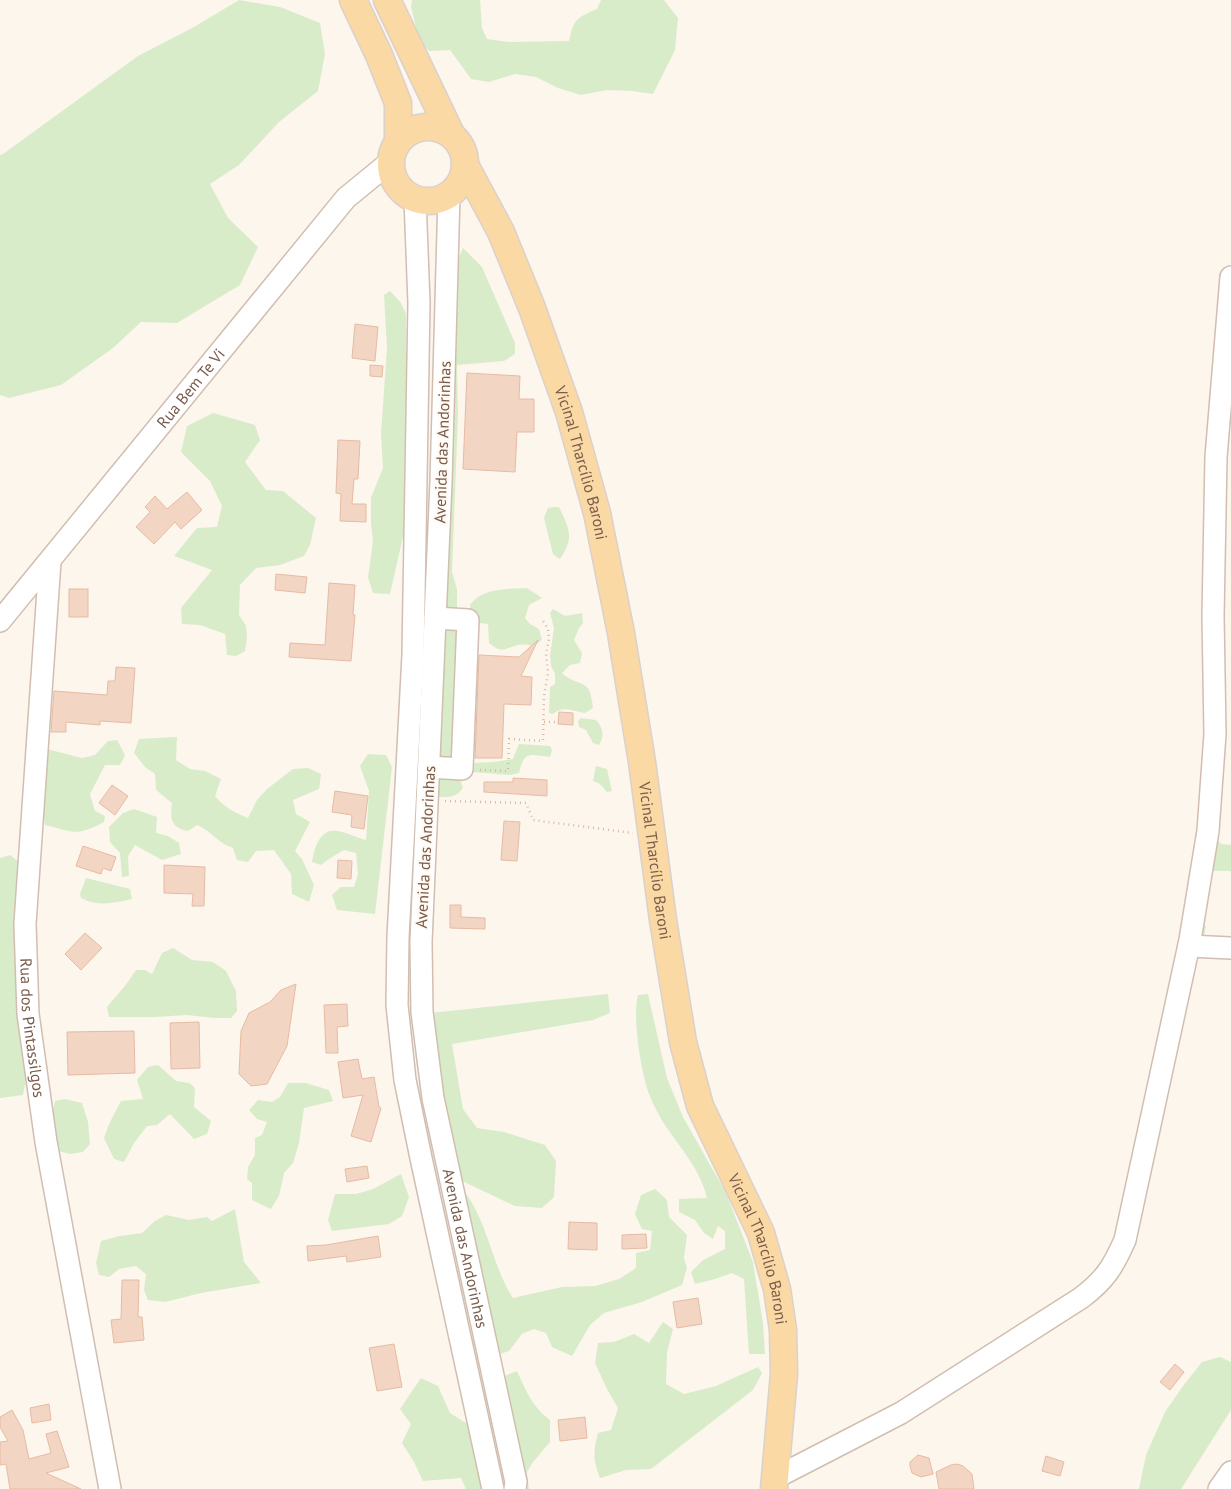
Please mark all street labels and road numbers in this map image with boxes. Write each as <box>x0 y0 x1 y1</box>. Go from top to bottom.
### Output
street label: Rua Bem Te Vi <box>152 344 229 432</box>
street label: Avenida das Andorinhas <box>429 360 455 524</box>
street label: Vicinal Tharcílio Baroni <box>550 382 612 542</box>
street label: Avenida das Andorinhas <box>411 765 439 929</box>
street label: Vicinal Tharcílio Baroni <box>635 780 676 941</box>
street label: Rua dos Pintassilgos <box>16 958 50 1099</box>
street label: Avenida das Andorinhas <box>439 1167 493 1330</box>
street label: Vicinal Tharcílio Baroni <box>723 1169 792 1326</box>

